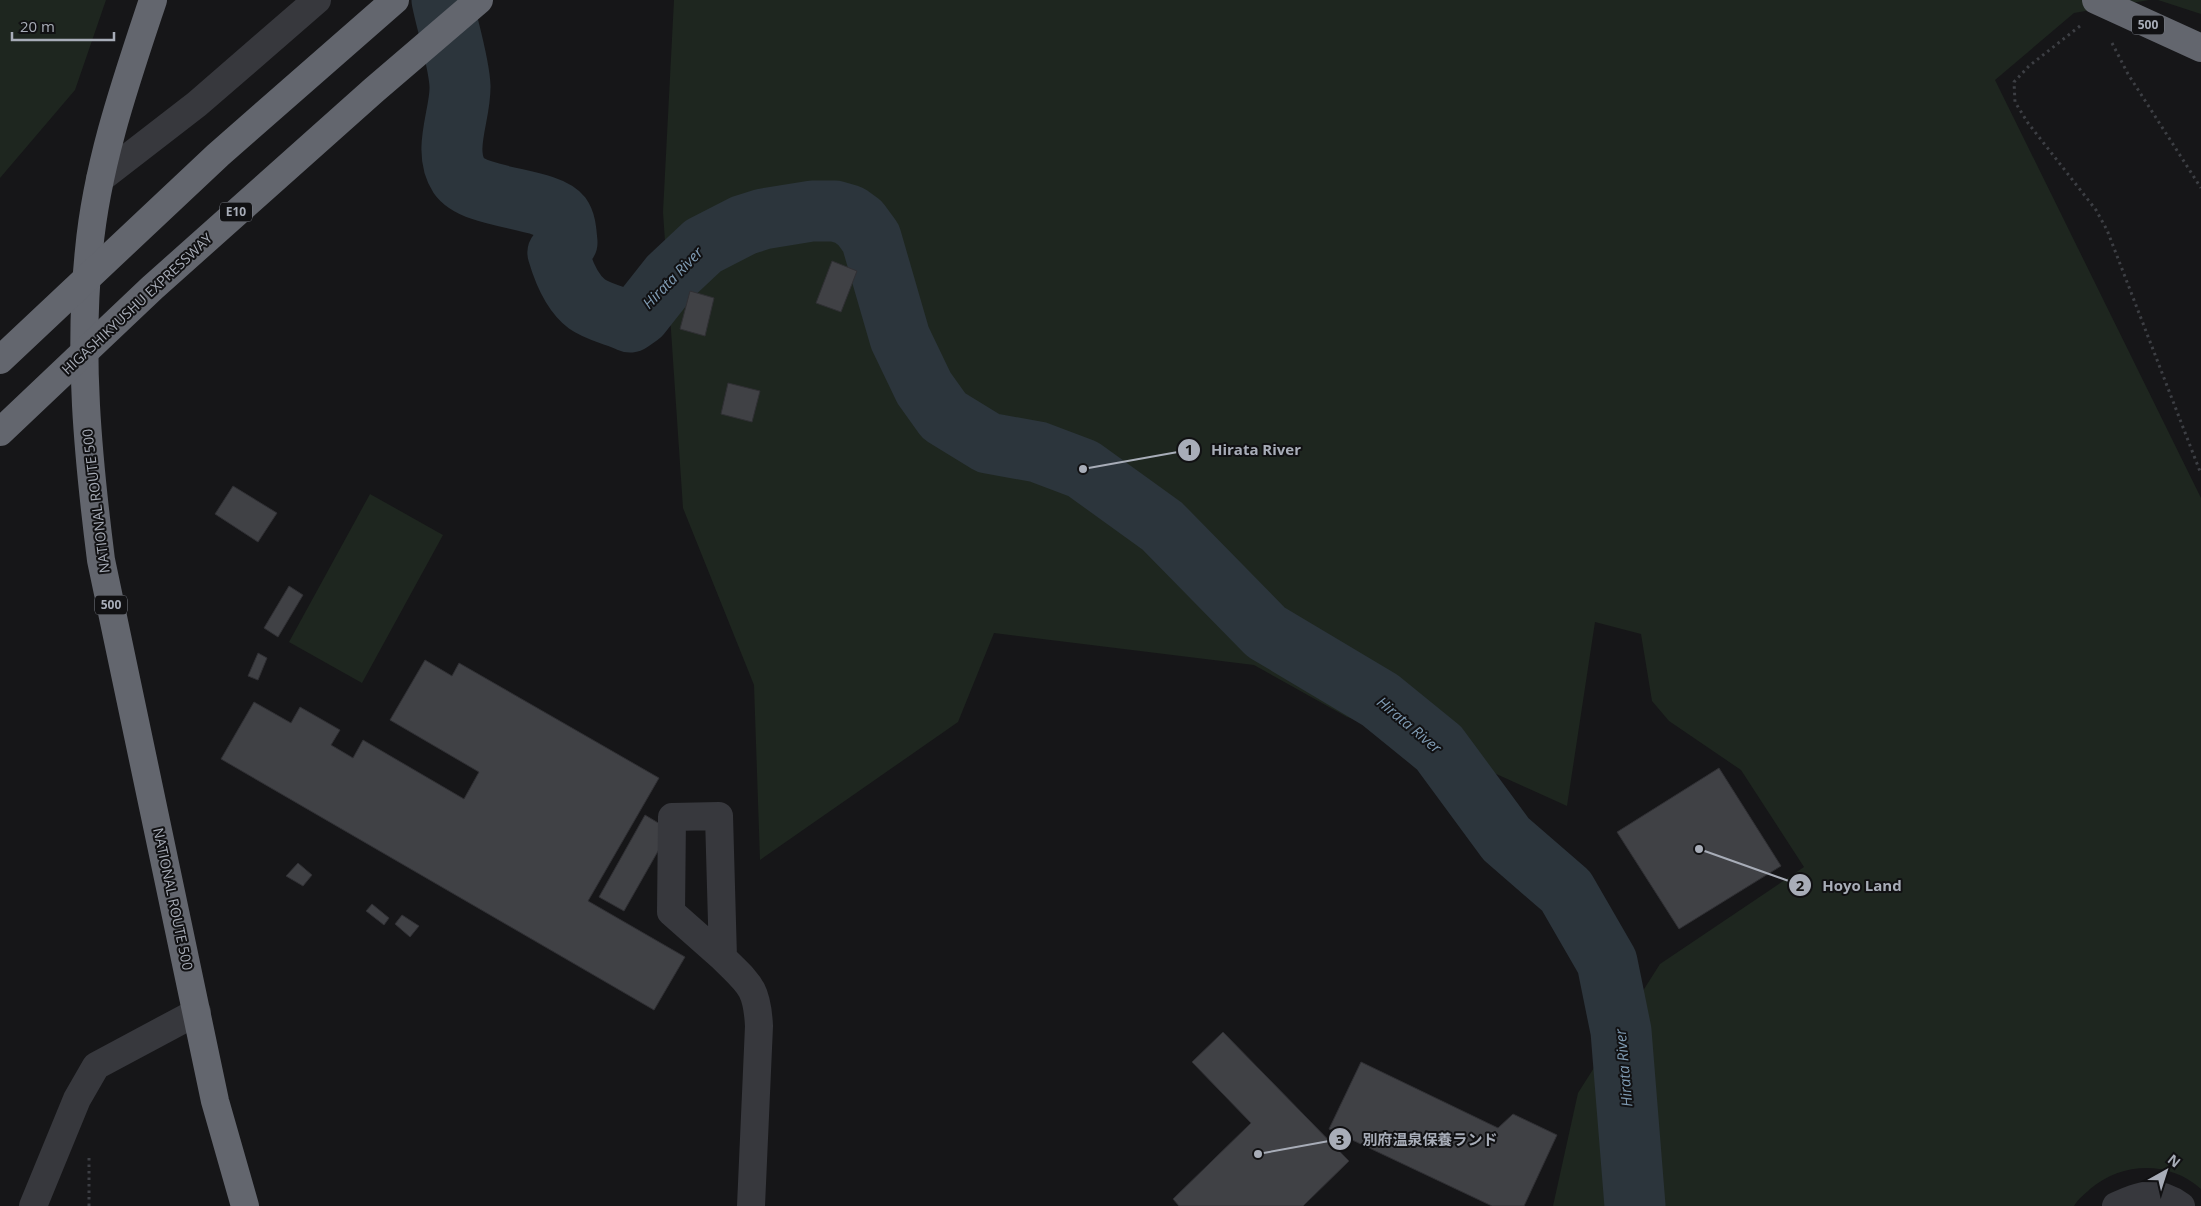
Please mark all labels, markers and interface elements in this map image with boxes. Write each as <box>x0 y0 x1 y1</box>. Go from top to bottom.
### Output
scale bar <box>12 10 115 42</box>
text: 20 m <box>20 16 55 36</box>
road number: 500 <box>2132 16 2164 34</box>
road number: E10 <box>220 202 252 222</box>
street label: HIGASHIKYUSHU EXPRESSWAY <box>57 229 216 379</box>
water label: Hirata River <box>638 241 707 312</box>
street label: NATIONAL ROUTE 500 <box>77 428 114 574</box>
callout: Hirata River <box>1176 435 1311 465</box>
text: 1 <box>1185 439 1193 459</box>
text: Hirata River <box>1211 439 1301 459</box>
road number: 500 <box>95 596 127 614</box>
water label: Hirata River <box>1373 691 1447 758</box>
street label: NATIONAL ROUTE 500 <box>149 826 198 972</box>
callout: Hoyo Land <box>1788 870 1912 900</box>
text: 2 <box>1796 875 1805 895</box>
text: Hoyo Land <box>1822 875 1902 895</box>
water label: Hirata River <box>1610 1027 1636 1108</box>
callout: 別府温泉保養ランド <box>1328 1124 1508 1154</box>
text: 3 <box>1336 1129 1344 1149</box>
text: 別府温泉保養ランド <box>1362 1129 1498 1149</box>
north arrow <box>2141 1146 2191 1196</box>
text: N <box>2164 1150 2185 1171</box>

